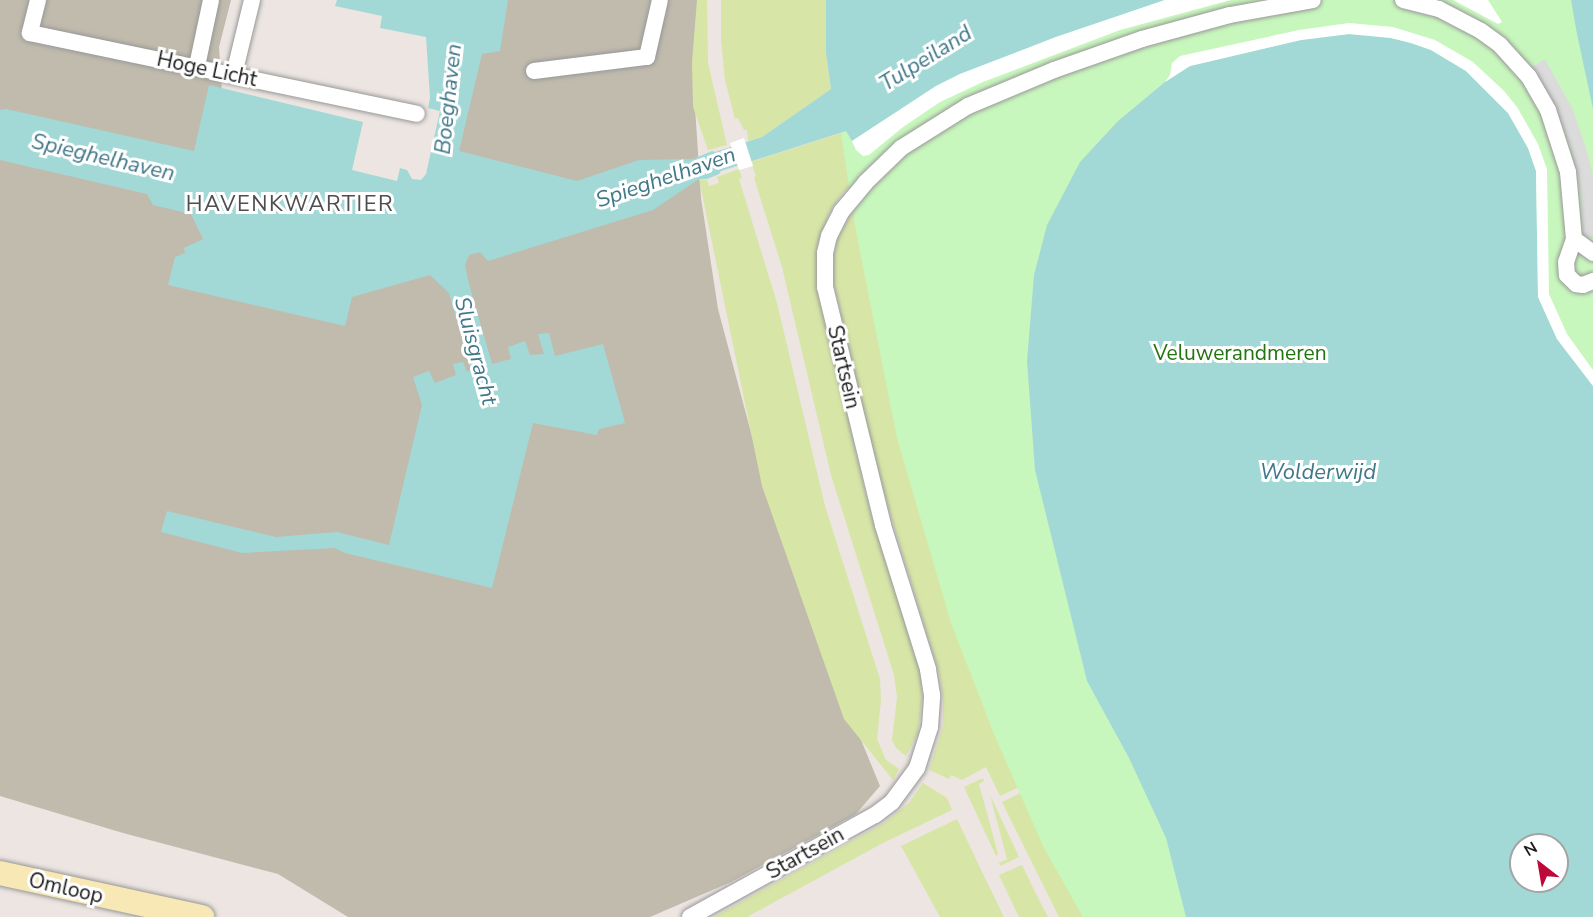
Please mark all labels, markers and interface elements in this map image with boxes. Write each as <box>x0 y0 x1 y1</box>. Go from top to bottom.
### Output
water label: Tulpeiland <box>875 20 977 98</box>
water label: Boeghaven <box>430 42 468 156</box>
street label: Hoge Licht <box>155 46 259 92</box>
water label: Spieghelhaven <box>29 129 177 187</box>
water label: Spieghelhaven <box>593 142 739 214</box>
district label: HAVENKWARTIER <box>186 192 394 218</box>
water label: Sluisgracht <box>448 294 502 408</box>
street label: Startsein <box>822 323 866 411</box>
park label: Veluwerandmeren <box>1153 340 1327 366</box>
water label: Wolderwijd <box>1260 460 1376 486</box>
street label: Startsein <box>762 821 848 885</box>
north arrow <box>1509 833 1569 893</box>
text: N <box>1520 837 1542 862</box>
street label: Omloop <box>26 867 106 909</box>

